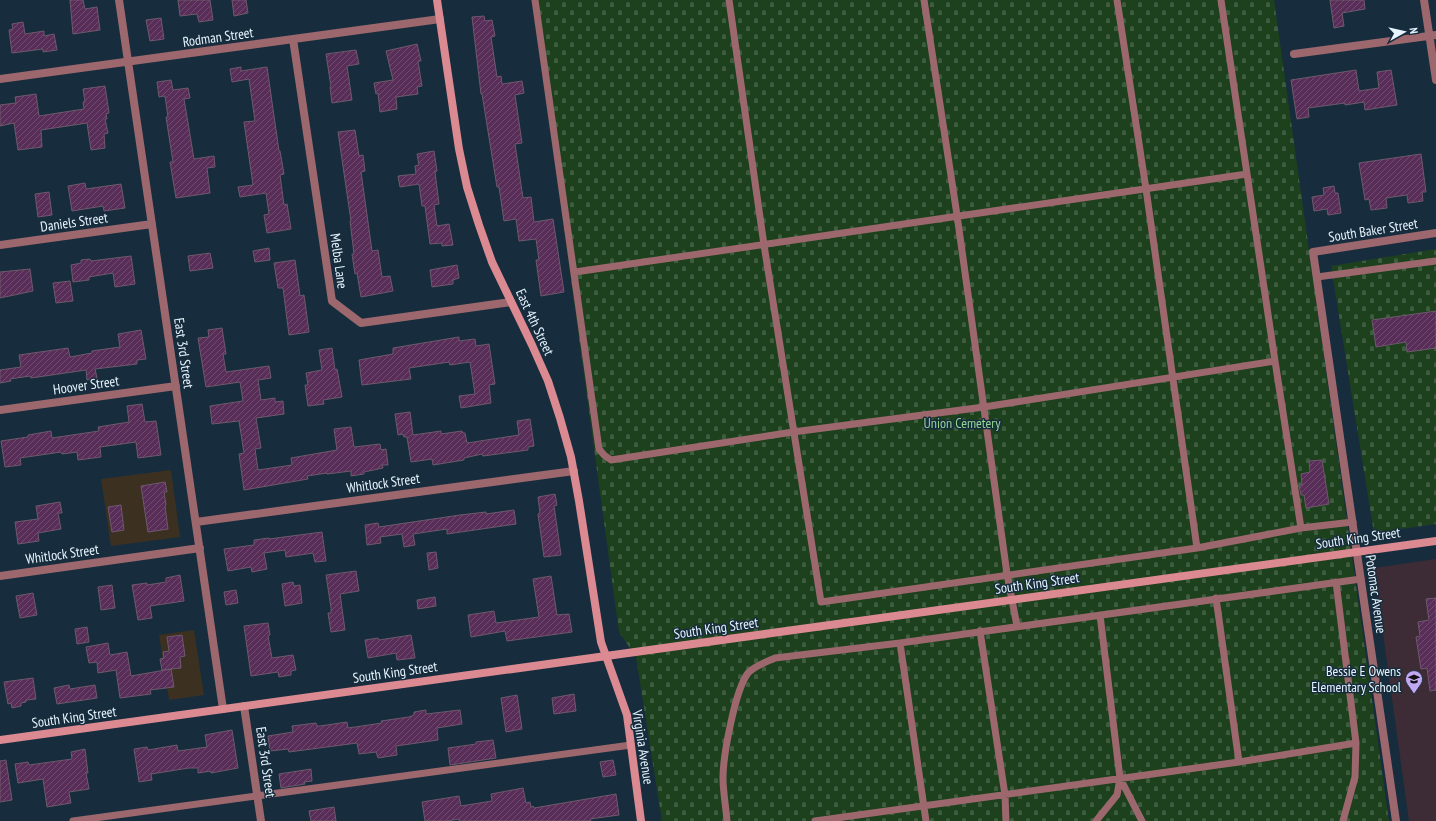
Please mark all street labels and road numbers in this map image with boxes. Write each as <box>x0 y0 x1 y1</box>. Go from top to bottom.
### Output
street label: Rodman Street <box>182 23 255 51</box>
street label: Daniels Street <box>39 208 109 236</box>
street label: South Baker Street <box>1327 214 1419 246</box>
street label: Melba Lane <box>326 232 352 290</box>
street label: East 4th Street <box>512 286 558 358</box>
street label: East 3rd Street <box>170 316 198 390</box>
street label: Hoover Street <box>52 371 120 399</box>
street label: Whitlock Street <box>345 469 421 497</box>
street label: South King Street <box>1315 523 1402 553</box>
street label: Whitlock Street <box>24 540 100 568</box>
street label: Potomac Avenue <box>1362 554 1390 635</box>
street label: South King Street <box>994 568 1081 598</box>
street label: South King Street <box>673 613 760 643</box>
street label: South King Street <box>352 657 439 687</box>
street label: South King Street <box>31 702 118 732</box>
street label: Virginia Avenue <box>628 707 658 786</box>
street label: East 3rd Street <box>252 725 280 799</box>

